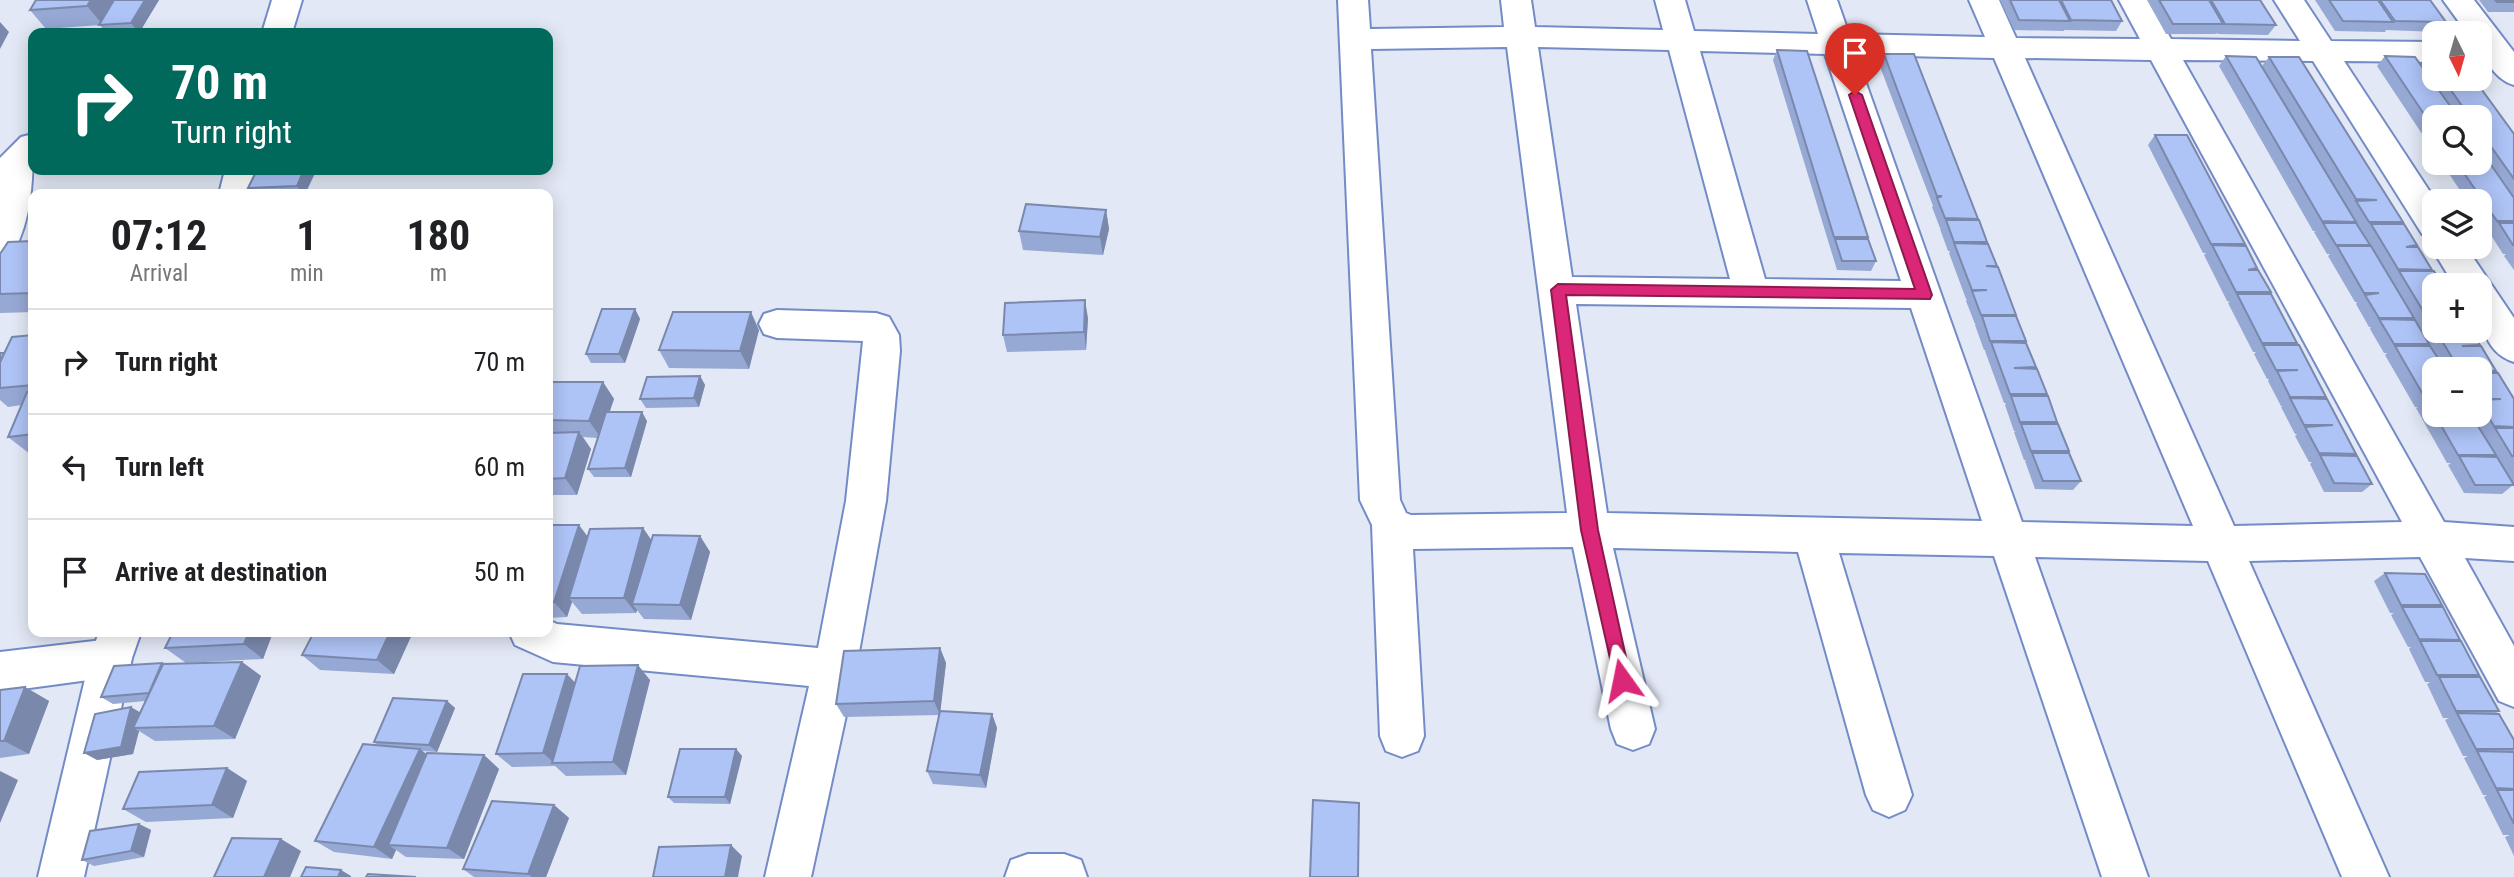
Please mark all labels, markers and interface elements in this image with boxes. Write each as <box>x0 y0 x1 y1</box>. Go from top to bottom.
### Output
north arrow <box>2422 21 2492 91</box>
map controls <box>2422 21 2492 427</box>
pin <box>1825 23 1885 95</box>
icon: arrive <box>1836 34 1874 72</box>
text: 70 m <box>171 54 268 111</box>
icon: right <box>56 56 147 147</box>
button: search <box>2422 105 2492 175</box>
text: Turn right <box>171 113 292 151</box>
button: layers <box>2422 189 2492 259</box>
text: 07:12 <box>111 211 207 260</box>
text: 1 <box>296 211 317 260</box>
text: 180 <box>406 211 470 260</box>
text: Arrival <box>130 260 188 287</box>
text: min <box>290 260 324 287</box>
text: m <box>430 260 447 287</box>
button: + <box>2422 273 2492 343</box>
icon: right <box>56 343 94 381</box>
text: Turn right <box>115 347 217 377</box>
text: 70 m <box>474 347 525 377</box>
button: − <box>2422 357 2492 427</box>
icon: left <box>56 448 94 486</box>
text: Turn left <box>115 452 204 482</box>
text: 60 m <box>474 452 525 482</box>
icon: arrive <box>56 553 94 591</box>
text: Arrive at destination <box>115 557 327 587</box>
text: 50 m <box>474 557 525 587</box>
position arrow <box>1585 643 1659 717</box>

